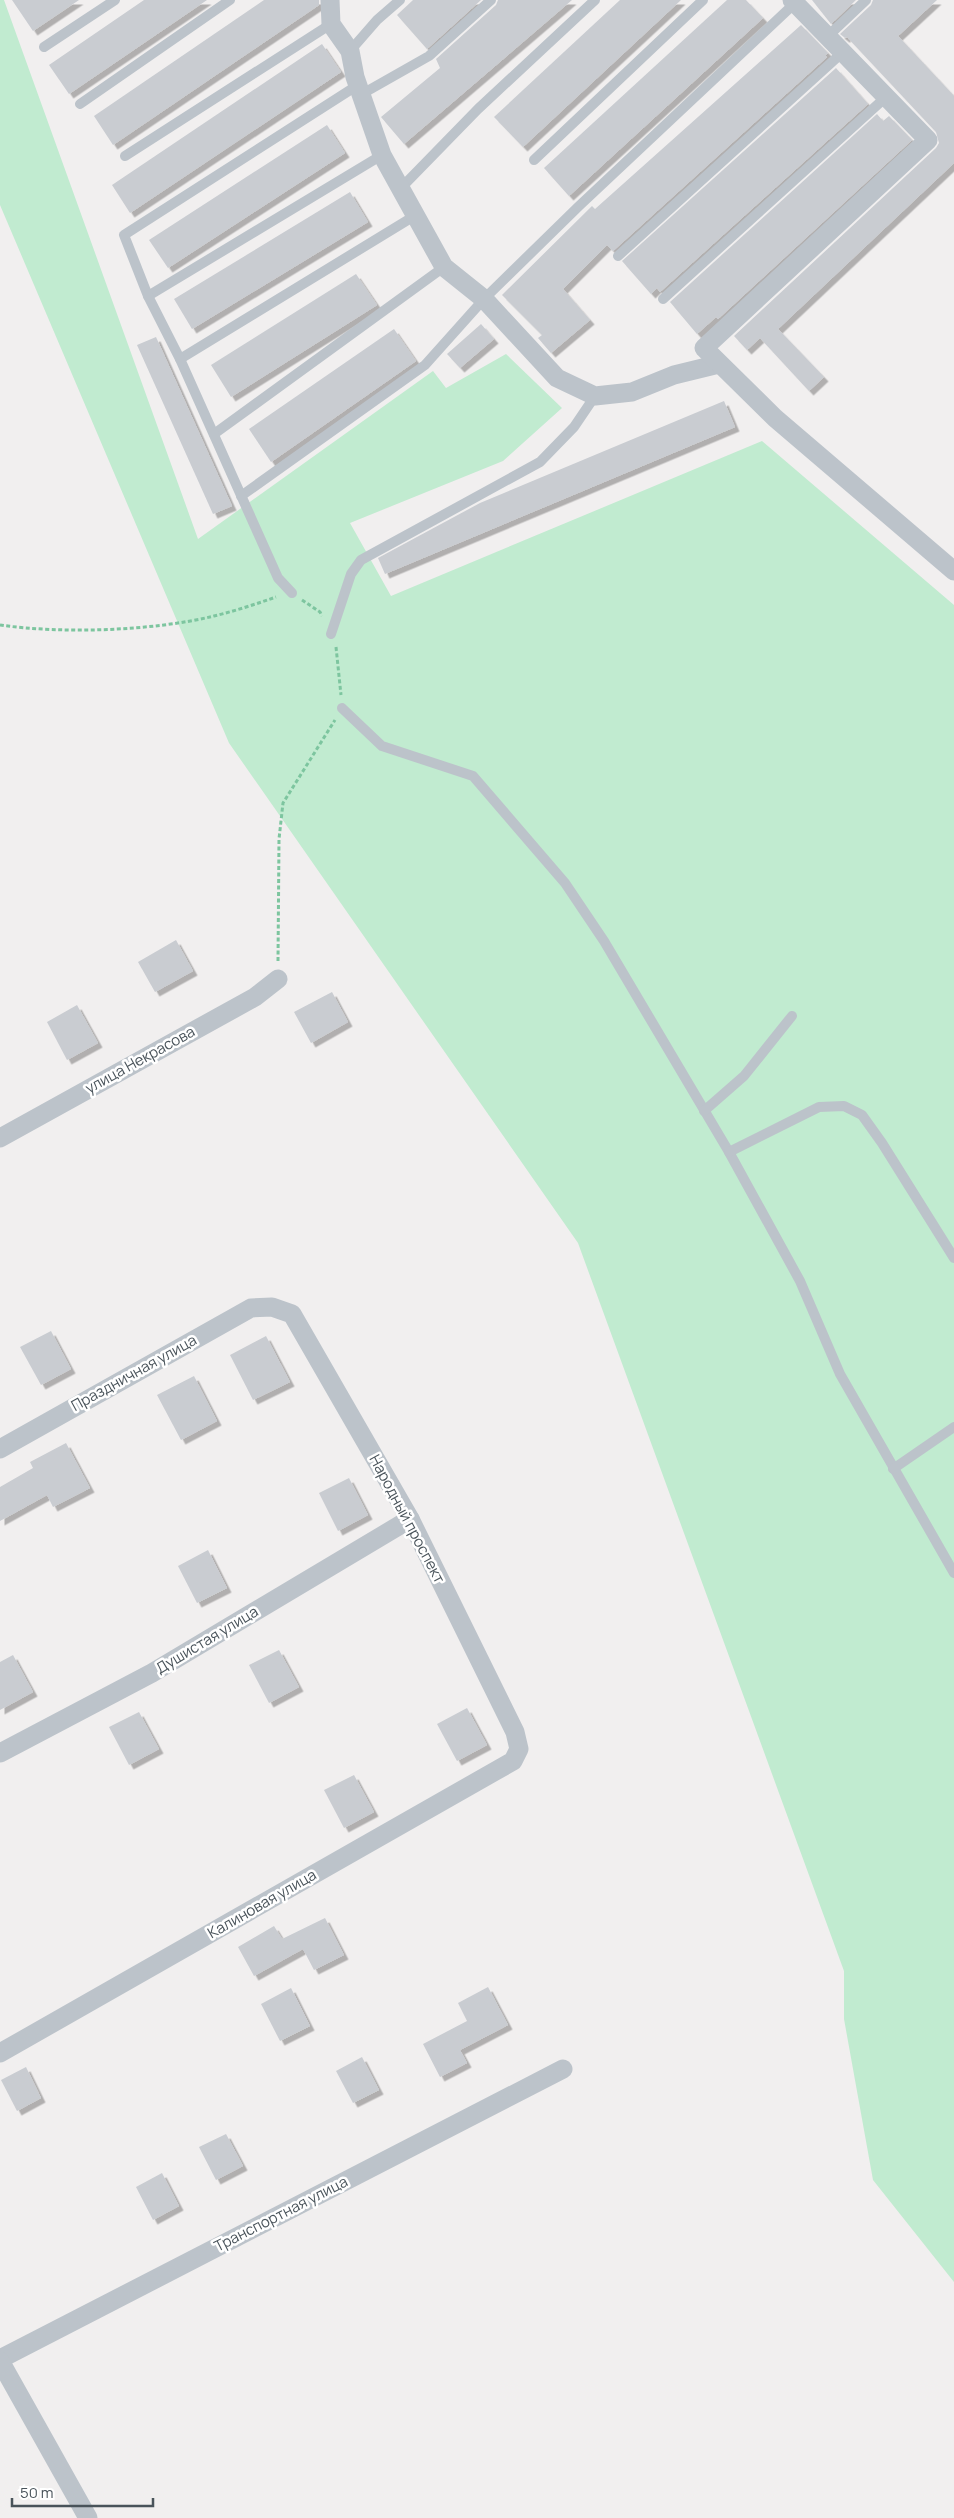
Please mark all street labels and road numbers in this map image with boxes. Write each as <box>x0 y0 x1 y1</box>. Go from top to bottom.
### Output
street label: улица Некрасова <box>81 1021 198 1098</box>
street label: Праздничная улица <box>67 1329 200 1416</box>
street label: Народный проспект <box>365 1451 450 1587</box>
street label: Душистая улица <box>151 1601 262 1679</box>
street label: Калиновая улица <box>204 1864 320 1943</box>
street label: Транспортная улица <box>210 2171 351 2256</box>

